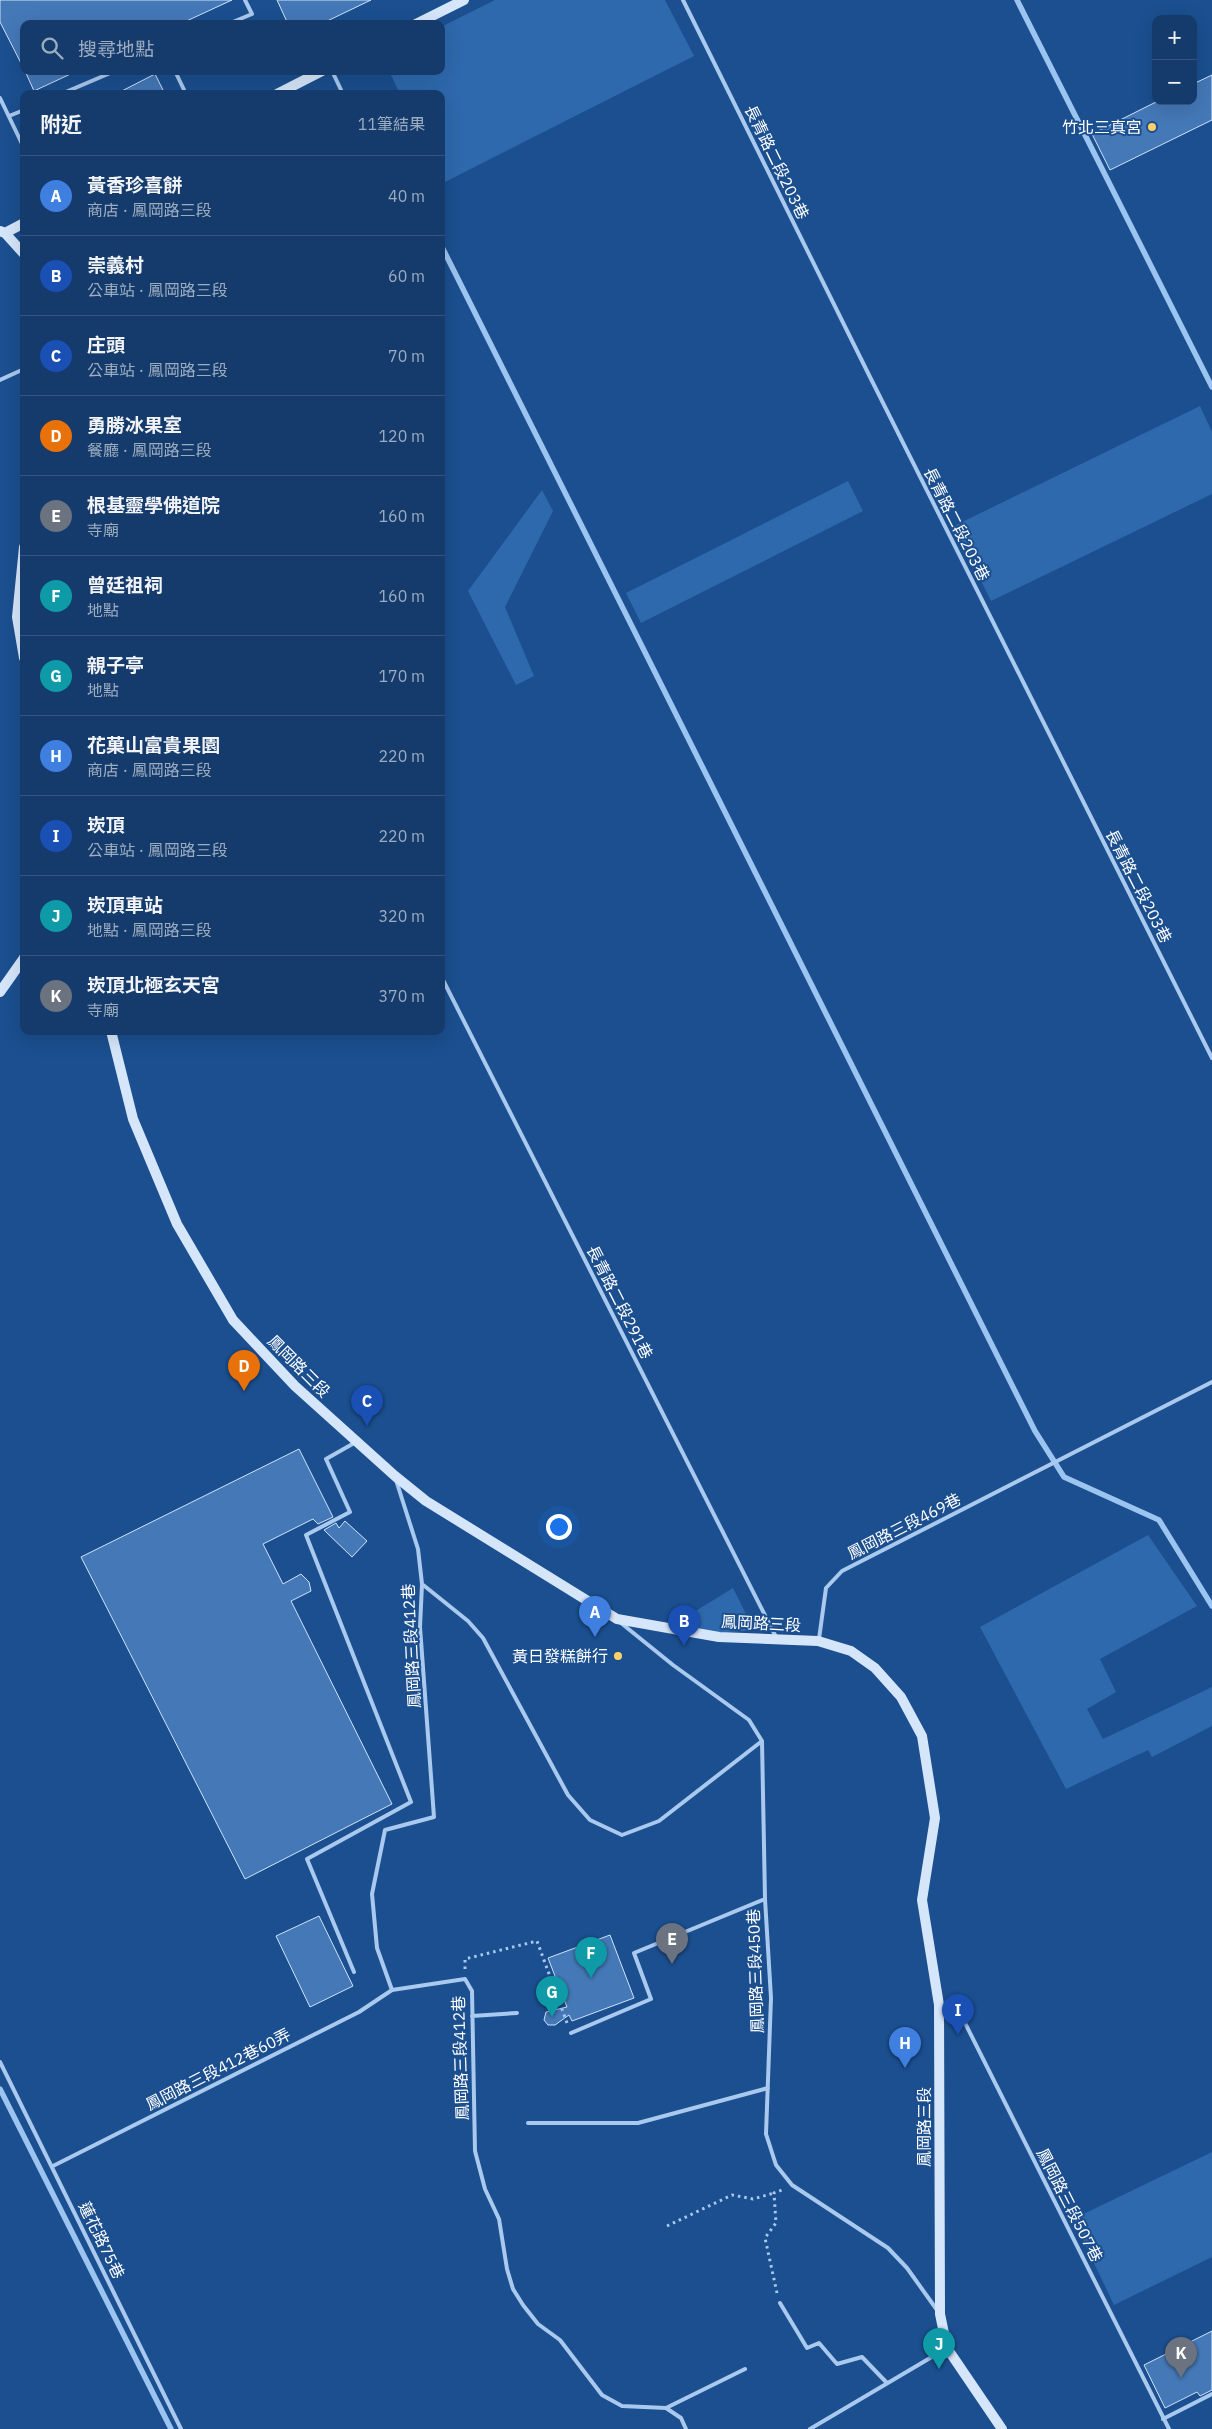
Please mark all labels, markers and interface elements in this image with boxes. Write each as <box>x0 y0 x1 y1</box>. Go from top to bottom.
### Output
map controls <box>1152 15 1197 105</box>
button: + <box>1152 15 1197 60</box>
search box <box>20 20 445 75</box>
icon: search <box>38 34 66 62</box>
text: 搜尋地點 <box>78 37 154 61</box>
button: − <box>1152 60 1197 105</box>
street label: 長青路二段203巷 <box>741 102 813 222</box>
text: 附近 <box>40 110 82 138</box>
text: 11筆結果 <box>358 114 425 134</box>
place label: 竹北三真宮 <box>1062 117 1142 137</box>
marker: 竹北三真宮 <box>1146 121 1158 133</box>
text: 黃香珍喜餅 <box>87 173 182 197</box>
text: A <box>51 186 61 206</box>
text: 40 m <box>388 186 425 206</box>
text: 商店 · 鳳岡路三段 <box>87 200 212 220</box>
text: 崇義村 <box>87 253 144 277</box>
text: B <box>51 266 61 286</box>
text: 60 m <box>388 266 425 286</box>
text: 公車站 · 鳳岡路三段 <box>87 280 228 300</box>
text: 庄頭 <box>87 333 125 357</box>
text: C <box>51 346 61 366</box>
text: 70 m <box>388 346 425 366</box>
text: 公車站 · 鳳岡路三段 <box>87 360 228 380</box>
text: 勇勝冰果室 <box>87 413 182 437</box>
text: D <box>50 426 62 446</box>
text: 120 m <box>378 426 425 446</box>
text: 餐廳 · 鳳岡路三段 <box>87 440 212 460</box>
street label: 長青路二段203巷 <box>920 464 994 584</box>
text: 根基靈學佛道院 <box>87 493 220 517</box>
text: E <box>51 506 61 526</box>
text: 160 m <box>378 506 425 526</box>
text: 寺廟 <box>87 520 119 540</box>
text: 曾廷祖祠 <box>87 573 163 597</box>
text: F <box>51 586 61 606</box>
text: 160 m <box>378 586 425 606</box>
text: 地點 <box>87 600 119 620</box>
text: 親子亭 <box>87 653 144 677</box>
text: G <box>50 666 62 686</box>
text: 170 m <box>378 666 425 686</box>
text: 地點 <box>87 680 119 700</box>
text: 花菓山富貴果園 <box>87 733 220 757</box>
text: H <box>50 746 62 766</box>
text: 220 m <box>378 746 425 766</box>
text: 商店 · 鳳岡路三段 <box>87 760 212 780</box>
text: 崁頂 <box>87 813 125 837</box>
text: I <box>53 826 59 846</box>
text: 220 m <box>378 826 425 846</box>
street label: 長青路二段203巷 <box>1102 826 1176 946</box>
text: 公車站 · 鳳岡路三段 <box>87 840 228 860</box>
text: 崁頂車站 <box>87 893 163 917</box>
text: J <box>52 906 60 926</box>
text: 320 m <box>378 906 425 926</box>
text: 地點 · 鳳岡路三段 <box>87 920 212 940</box>
text: 崁頂北極玄天宮 <box>87 973 220 997</box>
text: K <box>50 986 62 1006</box>
text: 370 m <box>378 986 425 1006</box>
text: 寺廟 <box>87 1000 119 1020</box>
street label: 長青路二段291巷 <box>583 1242 657 1362</box>
street label: 鳳岡路三段 <box>264 1331 334 1401</box>
pin: D <box>228 1350 260 1391</box>
pin: C <box>351 1385 383 1426</box>
street label: 鳳岡路三段469巷 <box>844 1489 964 1563</box>
your location <box>546 1514 572 1540</box>
street label: 鳳岡路三段412巷 <box>398 1583 424 1709</box>
pin: A <box>579 1596 611 1637</box>
pin: B <box>668 1605 700 1646</box>
street label: 鳳岡路三段 <box>721 1611 801 1635</box>
place label: 黃日發糕餅行 <box>512 1646 608 1666</box>
marker: 黃日發糕餅行 <box>612 1650 624 1662</box>
street label: 鳳岡路三段450巷 <box>743 1908 767 2034</box>
pin: E <box>656 1923 688 1964</box>
pin: F <box>575 1937 607 1978</box>
pin: G <box>536 1976 568 2017</box>
pin: I <box>942 1994 974 2035</box>
street label: 鳳岡路三段412巷 <box>448 1995 472 2121</box>
street label: 鳳岡路三段412巷60弄 <box>142 2024 294 2114</box>
pin: H <box>889 2027 921 2068</box>
street label: 鳳岡路三段 <box>914 2087 934 2167</box>
street label: 鳳岡路三段507巷 <box>1033 2145 1107 2265</box>
street label: 蓮花路75巷 <box>75 2198 129 2282</box>
pin: J <box>923 2328 955 2369</box>
pin: K <box>1165 2337 1197 2378</box>

